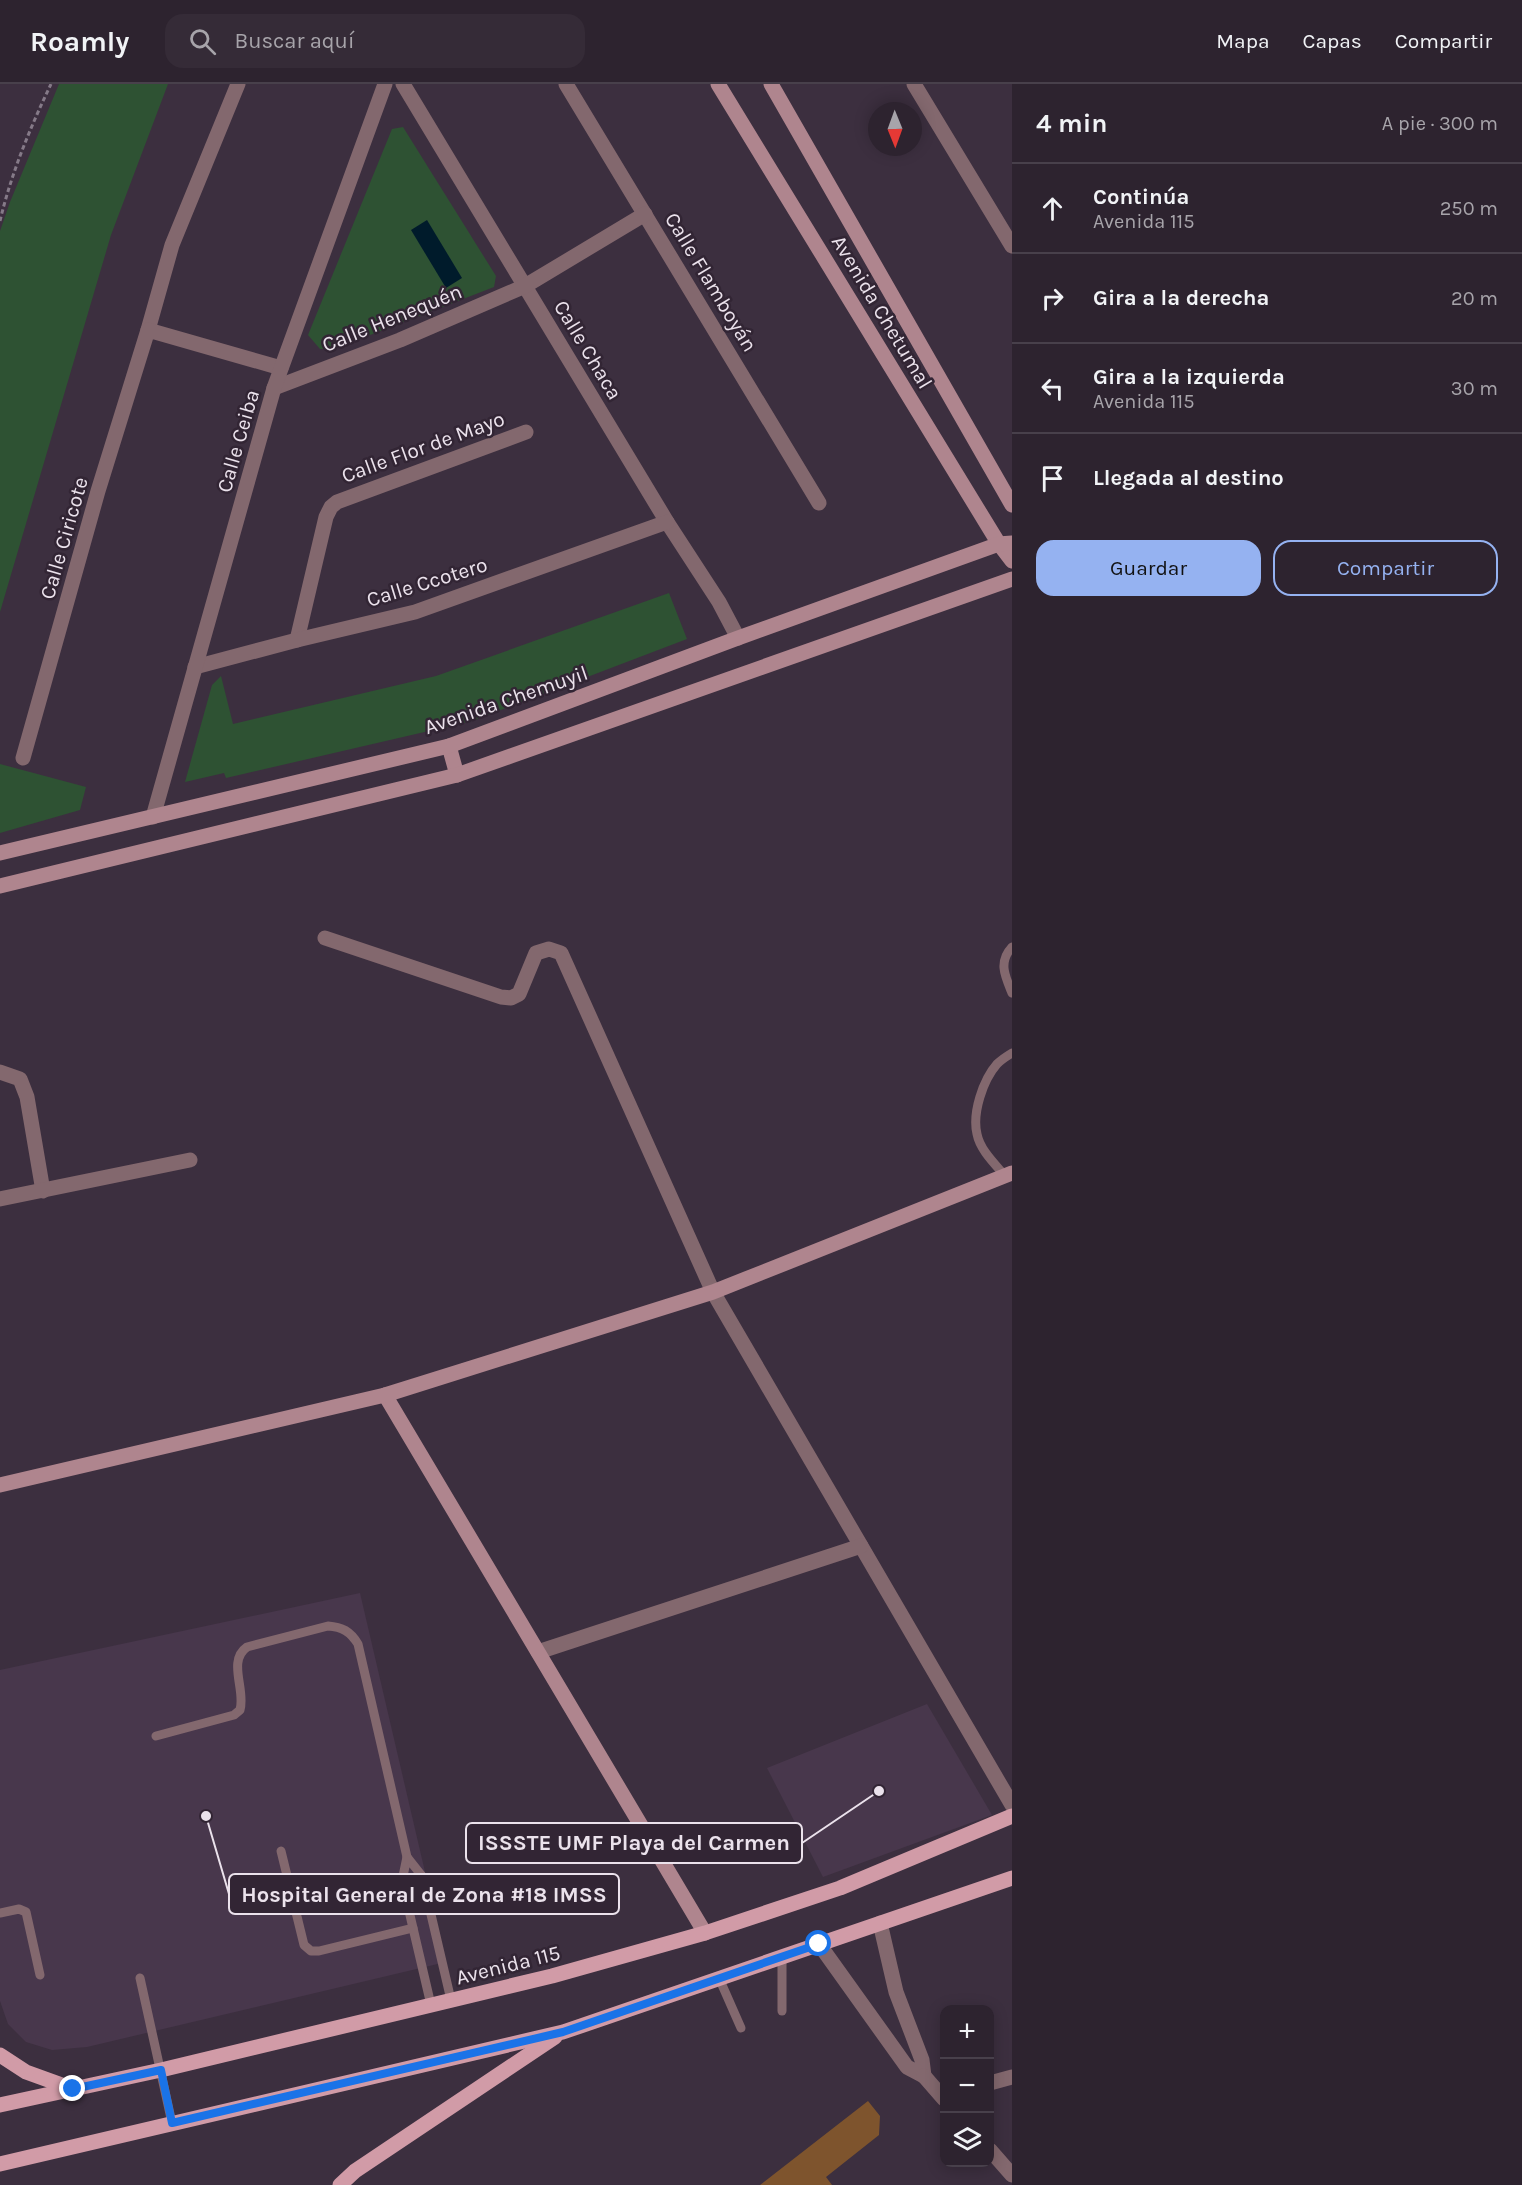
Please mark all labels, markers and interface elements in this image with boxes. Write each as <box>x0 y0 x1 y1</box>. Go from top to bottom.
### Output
search box <box>165 14 585 68</box>
text: Roamly <box>30 25 129 58</box>
icon: search <box>186 25 219 58</box>
text: Buscar aquí <box>234 28 355 54</box>
text: Mapa <box>1216 29 1270 53</box>
text: Capas <box>1303 29 1362 53</box>
text: Compartir <box>1395 29 1492 53</box>
north arrow <box>868 102 922 156</box>
text: 4 min <box>1036 108 1107 139</box>
text: A pie · 300 m <box>1382 112 1498 135</box>
text: Continúa <box>1093 184 1189 210</box>
icon: ahead <box>1036 192 1069 225</box>
text: 250 m <box>1440 197 1498 220</box>
street label: Calle Flamboyán <box>660 208 762 356</box>
text: Avenida 115 <box>1093 210 1195 233</box>
street label: Avenida Chetumal <box>827 231 937 393</box>
street label: Calle Henequén <box>319 279 465 357</box>
icon: right <box>1036 282 1069 315</box>
text: Gira a la derecha <box>1093 285 1269 311</box>
text: 20 m <box>1451 287 1498 310</box>
street label: Calle Chaca <box>549 296 627 404</box>
text: Gira a la izquierda <box>1093 364 1285 390</box>
icon: left <box>1036 372 1069 405</box>
text: 30 m <box>1451 377 1498 400</box>
street label: Calle Ceiba <box>212 387 264 495</box>
text: Avenida 115 <box>1093 390 1195 413</box>
street label: Calle Flor de Mayo <box>338 406 508 488</box>
icon: arrive <box>1036 462 1069 495</box>
text: Llegada al destino <box>1093 465 1284 491</box>
street label: Calle Ciricote <box>35 474 93 602</box>
button: Guardar <box>1036 540 1261 596</box>
button: Compartir <box>1273 540 1498 596</box>
street label: Calle Ccotero <box>364 552 490 612</box>
street label: Avenida Chemuyil <box>421 661 591 739</box>
callout: ISSSTE UMF Playa del Carmen <box>466 1823 802 1863</box>
text: ISSSTE UMF Playa del Carmen <box>478 1830 790 1856</box>
callout: Hospital General de Zona #18 IMSS <box>229 1874 619 1914</box>
text: Hospital General de Zona #18 IMSS <box>241 1882 607 1908</box>
route start <box>805 1930 831 1956</box>
street label: Avenida 115 <box>453 1940 563 1990</box>
map controls <box>940 2005 994 2167</box>
button: + <box>940 2005 994 2059</box>
button: − <box>940 2059 994 2113</box>
route end <box>59 2075 85 2101</box>
button: layers <box>940 2113 994 2167</box>

